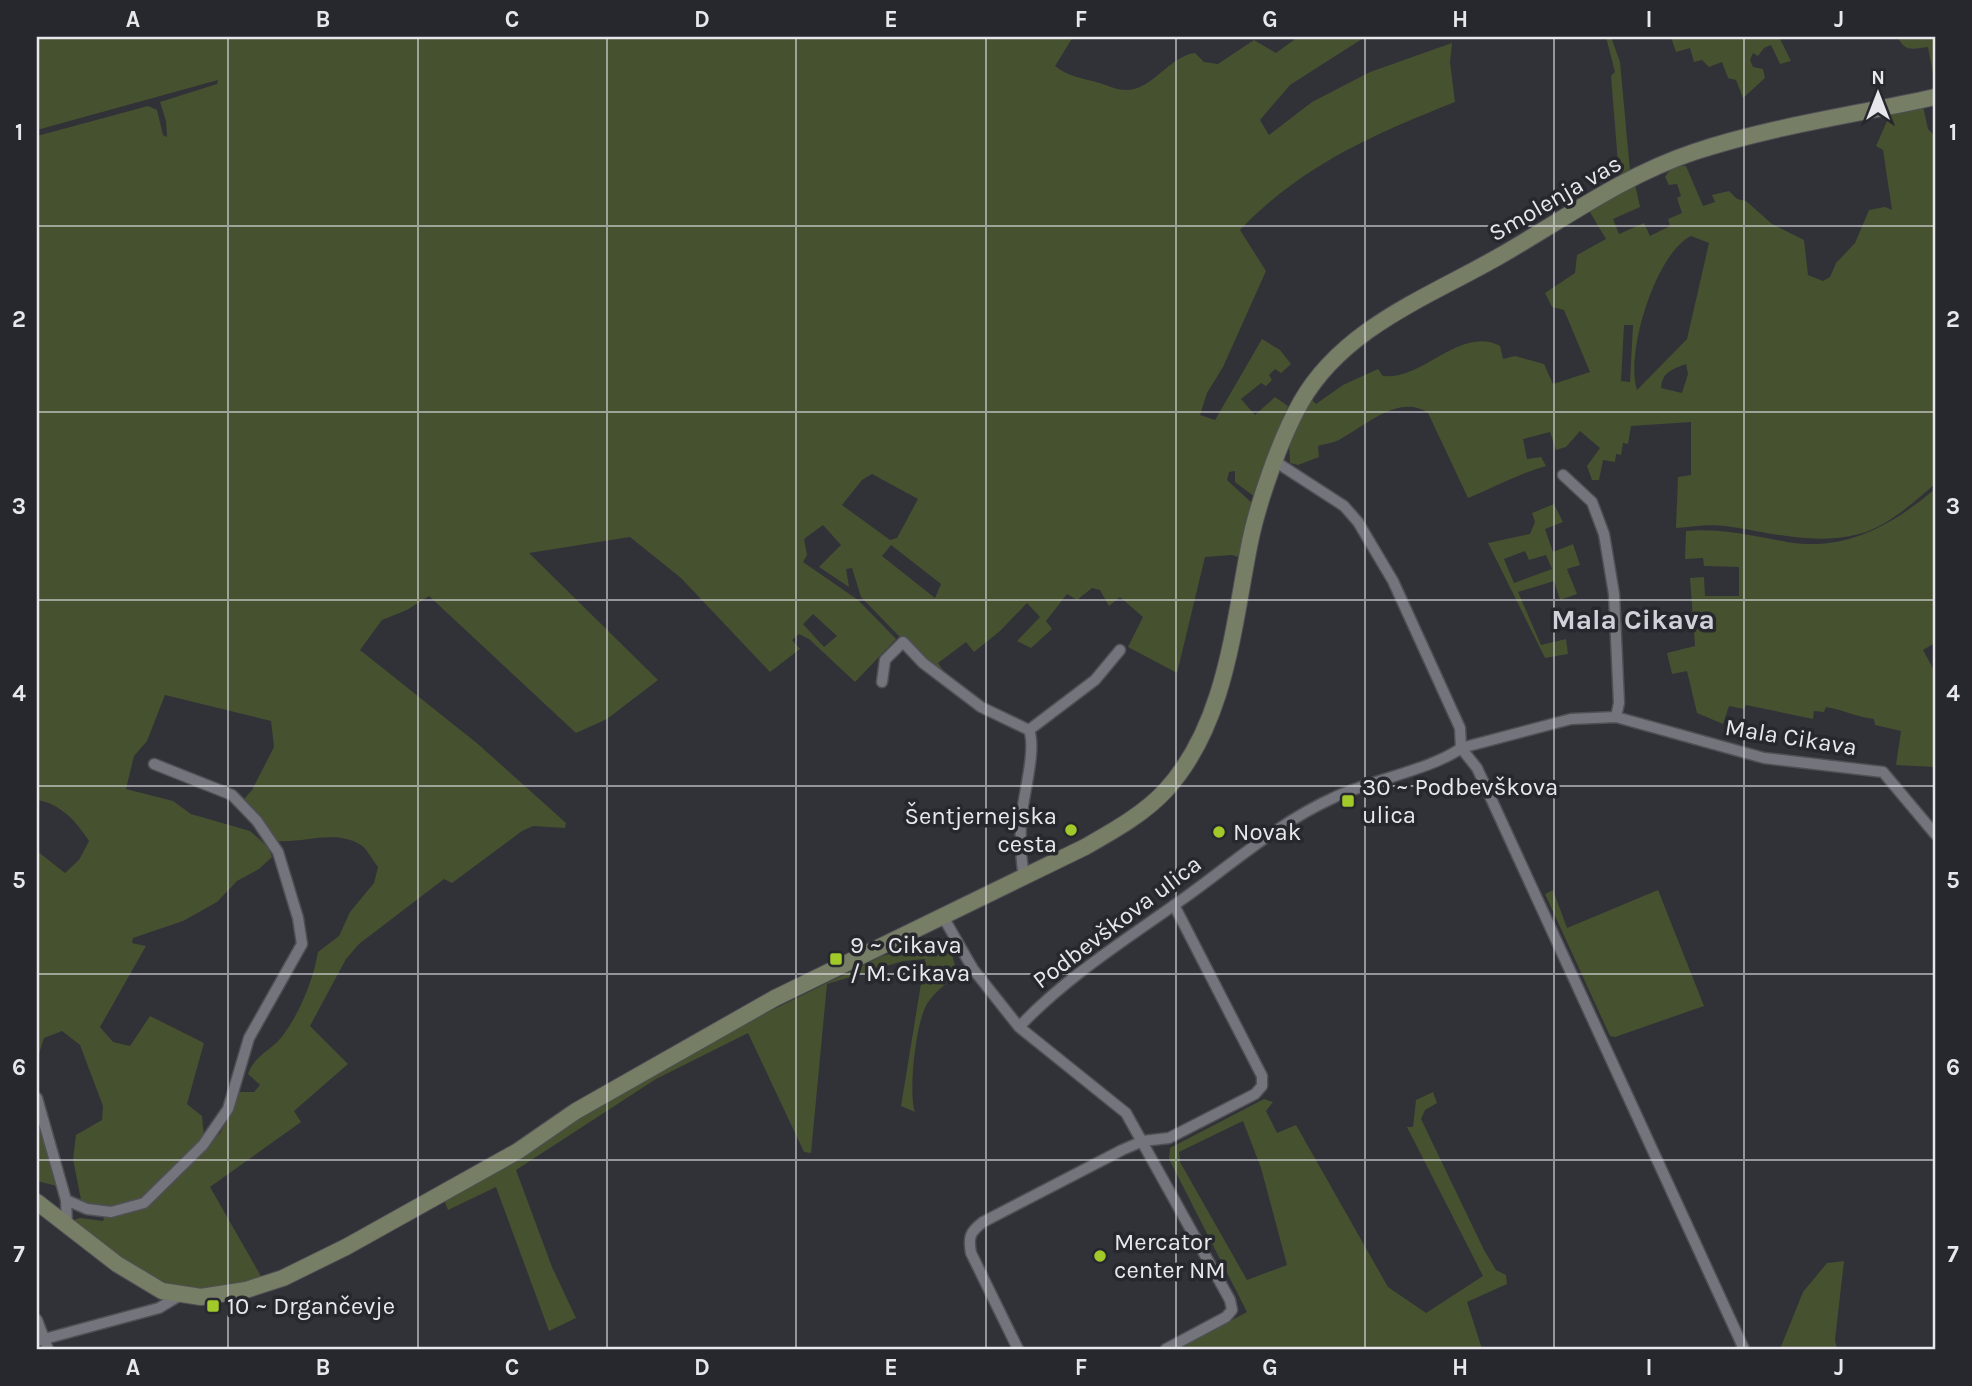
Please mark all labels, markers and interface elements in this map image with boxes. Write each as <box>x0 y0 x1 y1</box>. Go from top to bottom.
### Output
text: A <box>126 6 140 33</box>
text: B <box>316 6 330 33</box>
text: C <box>505 6 519 33</box>
text: D <box>694 6 710 33</box>
text: E <box>884 6 898 33</box>
text: F <box>1075 6 1087 33</box>
text: G <box>1262 6 1278 33</box>
text: H <box>1452 6 1468 33</box>
text: I <box>1645 6 1653 33</box>
text: J <box>1834 6 1844 33</box>
north arrow <box>1842 60 1912 130</box>
text: N <box>1871 67 1885 89</box>
text: 1 <box>15 119 23 146</box>
text: 1 <box>1949 119 1957 146</box>
street label: Smolenja vas <box>1484 149 1626 247</box>
text: 2 <box>12 306 26 333</box>
text: 2 <box>1946 306 1960 333</box>
text: 3 <box>12 493 26 520</box>
text: 3 <box>1946 493 1960 520</box>
district label: Mala Cikava <box>1551 603 1715 636</box>
text: 4 <box>12 680 26 707</box>
text: 4 <box>1946 680 1960 707</box>
street label: Mala Cikava <box>1723 713 1859 761</box>
place label: 30 ~ Podbevškova ulica <box>1362 773 1558 829</box>
marker: 30 ~ Podbevškova ulica <box>1340 793 1356 809</box>
place label: Šentjernejska cesta <box>904 801 1057 858</box>
place label: Novak <box>1233 818 1301 846</box>
marker: Šentjernejska cesta <box>1063 822 1079 838</box>
marker: Novak <box>1211 824 1227 840</box>
street label: Podbevškova ulica <box>1027 850 1207 994</box>
text: 5 <box>12 867 26 894</box>
text: 5 <box>1946 867 1960 894</box>
place label: 9 ~ Cikava / M. Cikava <box>850 931 970 987</box>
marker: 9 ~ Cikava / M. Cikava <box>828 951 844 967</box>
text: 6 <box>12 1054 26 1081</box>
text: 6 <box>1946 1054 1960 1081</box>
place label: Mercator center NM <box>1114 1228 1226 1284</box>
text: 7 <box>13 1241 25 1268</box>
text: 7 <box>1947 1241 1959 1268</box>
marker: Mercator center NM <box>1092 1248 1108 1264</box>
place label: 10 ~ Drgančevje <box>227 1292 395 1320</box>
marker: 10 ~ Drgančevje <box>205 1298 221 1314</box>
text: A <box>126 1354 140 1381</box>
text: B <box>316 1354 330 1381</box>
text: C <box>505 1354 519 1381</box>
text: D <box>694 1354 710 1381</box>
text: E <box>884 1354 898 1381</box>
text: F <box>1075 1354 1087 1381</box>
text: G <box>1262 1354 1278 1381</box>
text: H <box>1452 1354 1468 1381</box>
text: I <box>1645 1354 1653 1381</box>
text: J <box>1834 1354 1844 1381</box>

